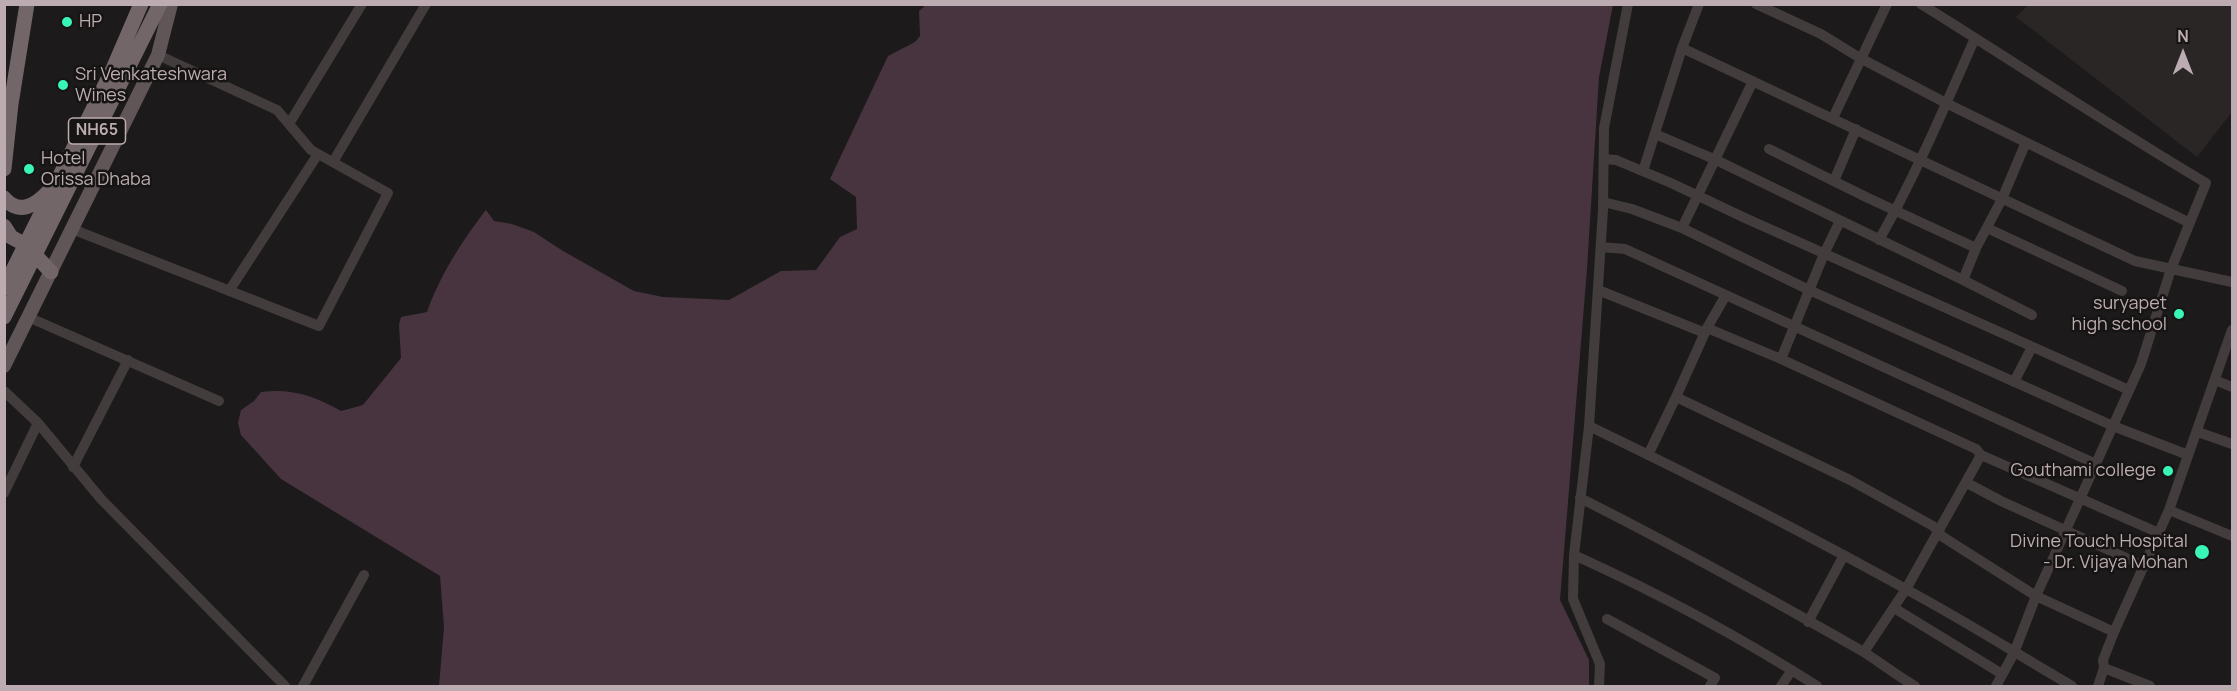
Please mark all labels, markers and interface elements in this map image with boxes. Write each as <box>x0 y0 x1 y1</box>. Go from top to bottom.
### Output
place label: HP <box>79 11 102 33</box>
marker: HP <box>60 15 74 29</box>
north arrow <box>2153 24 2213 84</box>
text: N <box>2177 25 2189 47</box>
place label: Sri Venkateshwara Wines <box>75 64 227 106</box>
marker: Sri Venkateshwara Wines <box>56 78 70 92</box>
road number: NH65 <box>68 118 126 144</box>
place label: Hotel Orissa Dhaba <box>41 148 151 190</box>
marker: Hotel Orissa Dhaba <box>22 162 36 176</box>
place label: suryapet high school <box>2072 293 2167 336</box>
marker: suryapet high school <box>2172 307 2186 321</box>
place label: Gouthami college <box>2011 460 2156 482</box>
marker: Gouthami college <box>2161 464 2175 478</box>
place label: Divine Touch Hospital - Dr. Vijaya Mohan <box>2010 531 2188 574</box>
marker: Divine Touch Hospital - Dr. Vijaya Mohan <box>2193 543 2211 561</box>

